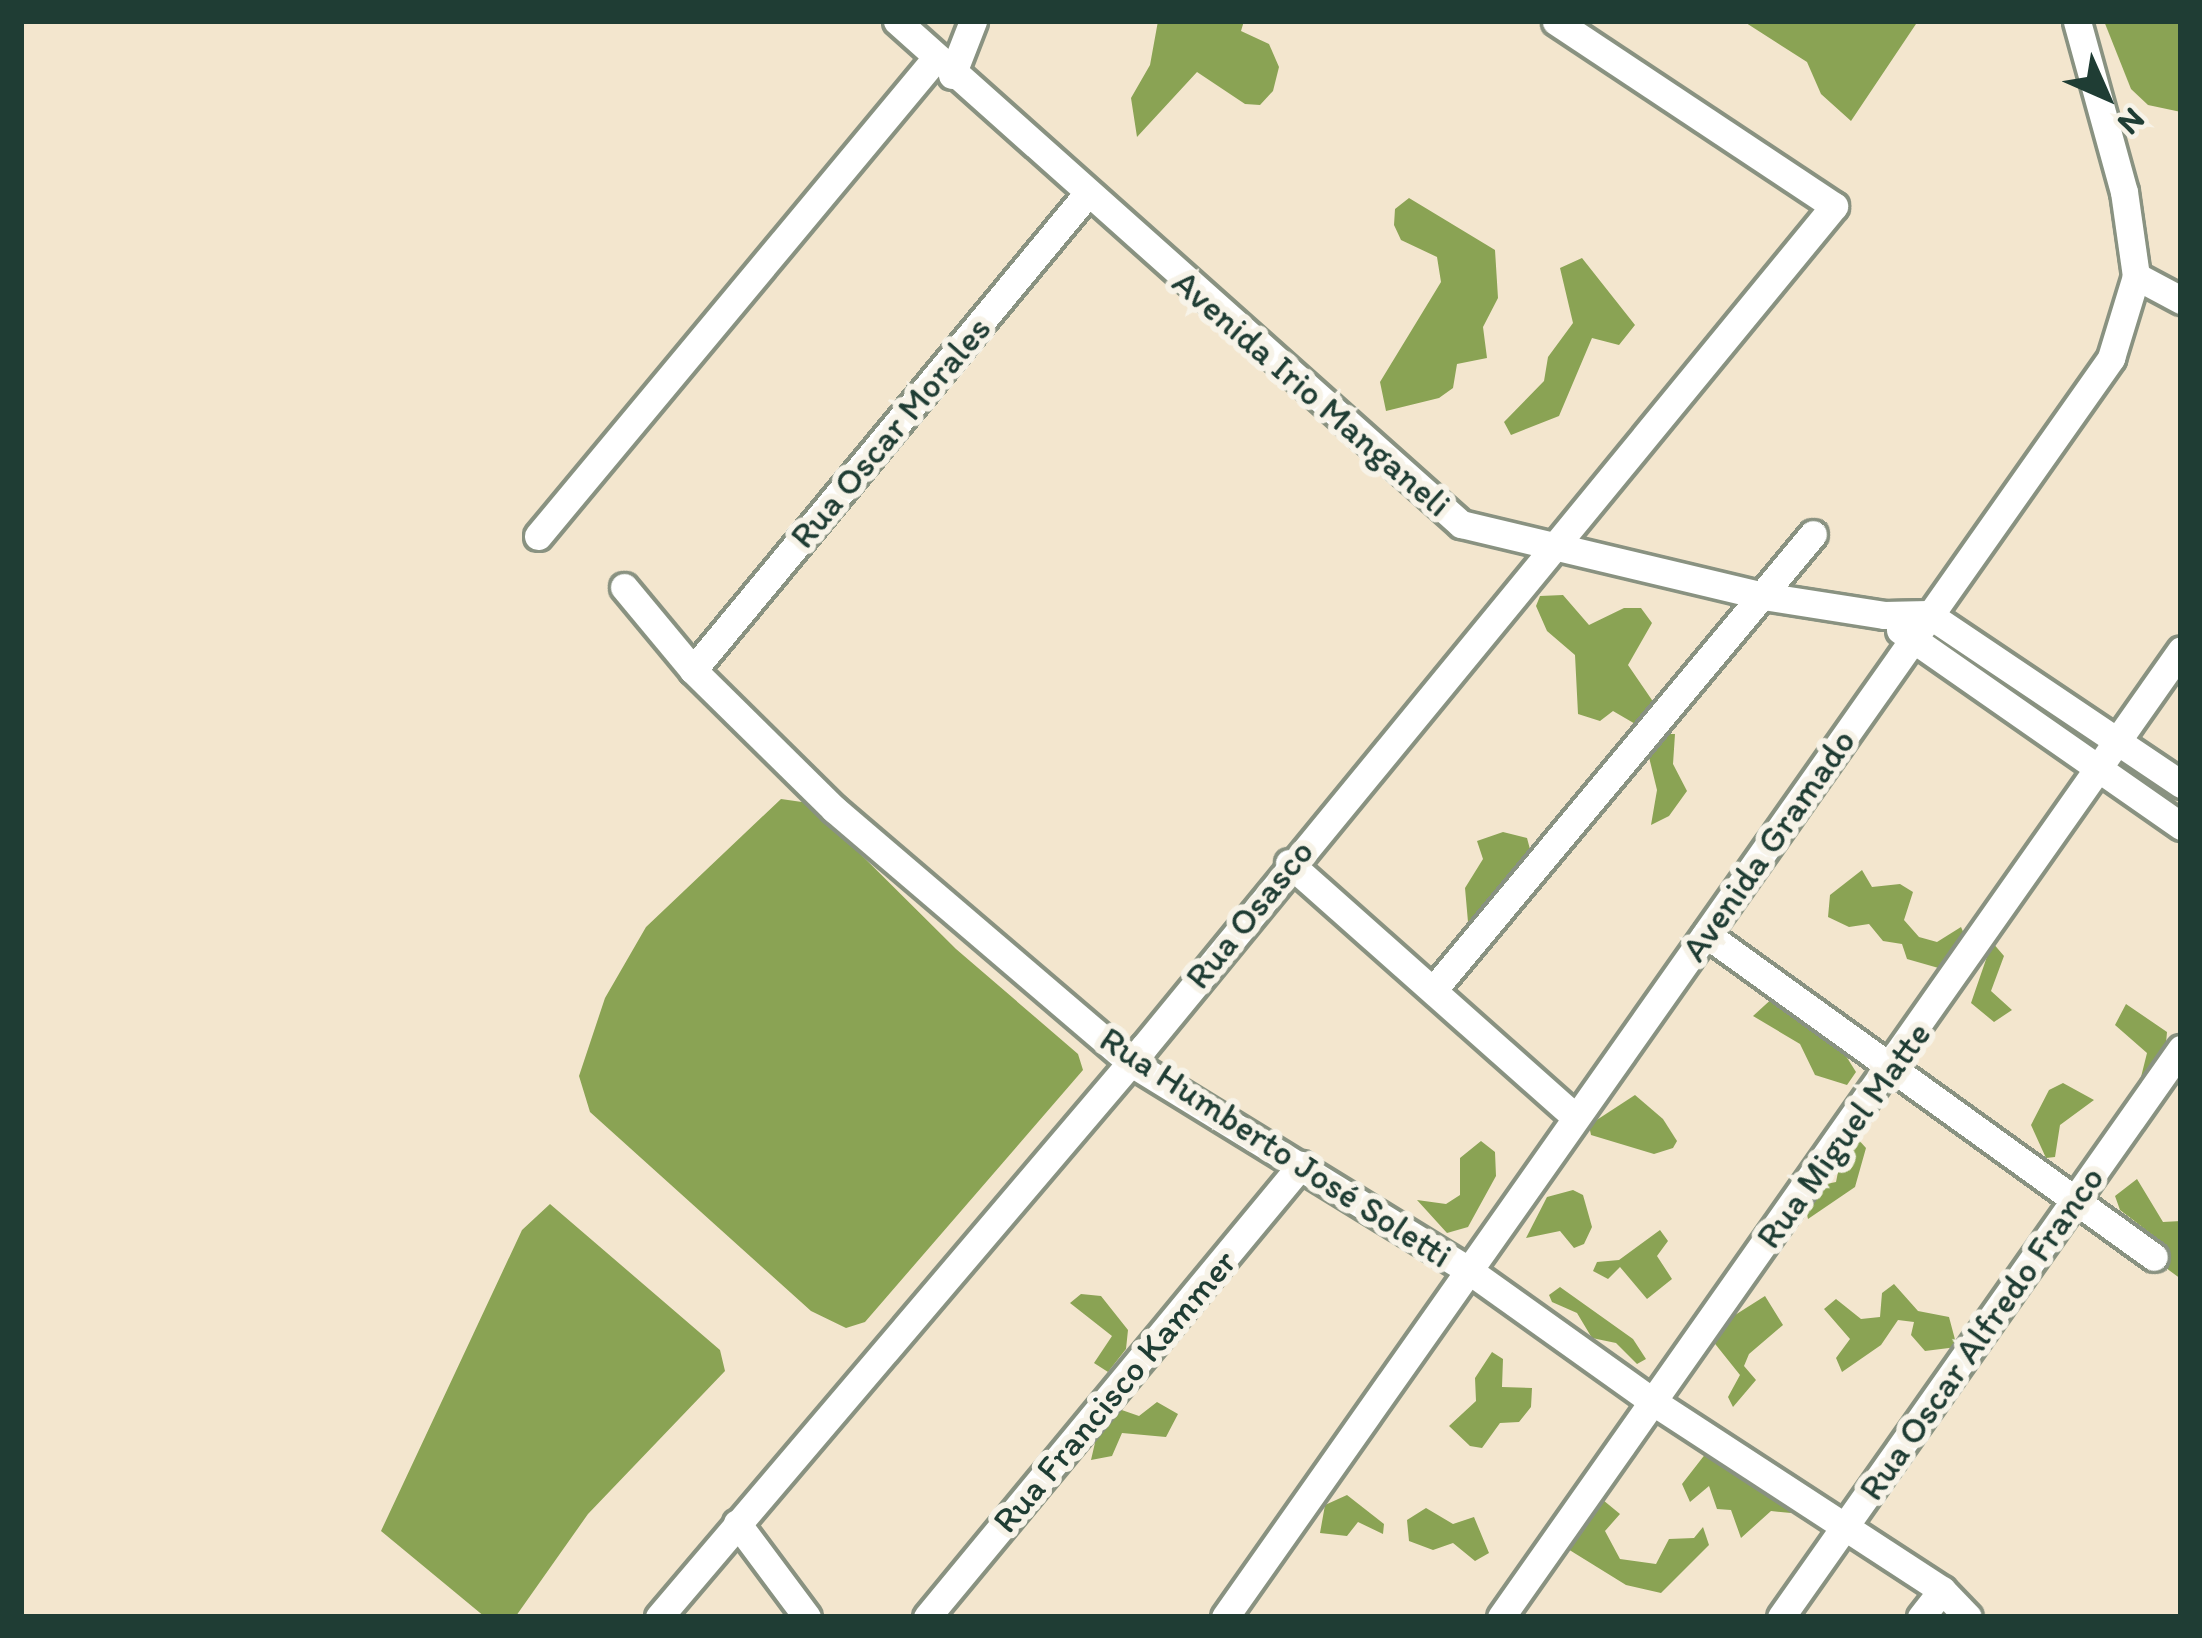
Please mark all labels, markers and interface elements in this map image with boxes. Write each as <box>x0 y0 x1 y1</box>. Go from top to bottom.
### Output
north arrow <box>2046 36 2166 156</box>
text: N <box>2110 100 2153 143</box>
street label: Avenida Irio Manganeli <box>1164 260 1460 526</box>
street label: Rua Oscar Morales <box>780 307 1000 557</box>
street label: Avenida Gramado <box>1672 721 1864 969</box>
street label: Rua Osasco <box>1176 831 1322 997</box>
street label: Rua Miguel Matte <box>1747 1014 1939 1256</box>
street label: Rua Humberto José Soletti <box>1092 1017 1460 1277</box>
street label: Rua Oscar Alfredo Franco <box>1849 1158 2113 1508</box>
street label: Rua Francisco Kammer <box>983 1241 1245 1541</box>

